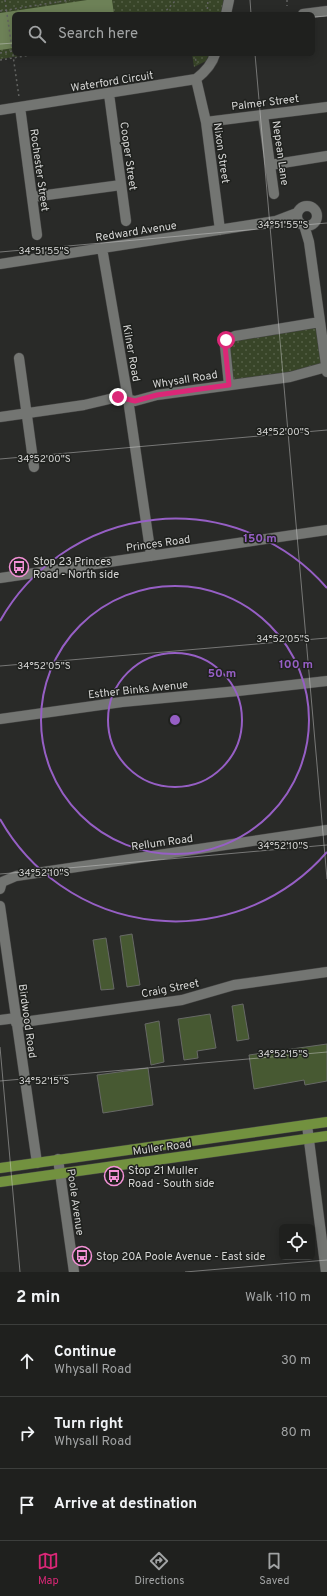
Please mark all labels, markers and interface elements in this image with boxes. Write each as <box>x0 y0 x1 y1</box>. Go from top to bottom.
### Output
search box <box>12 12 315 56</box>
icon: search <box>26 23 48 45</box>
text: Search here <box>58 25 138 44</box>
street label: Waterford Circuit <box>70 69 155 95</box>
street label: Palmer Street <box>230 92 300 114</box>
street label: Nepean Lane <box>269 120 291 186</box>
street label: Cooper Street <box>116 121 140 191</box>
street label: Nixon Street <box>210 122 232 184</box>
street label: Rochester Street <box>26 128 52 212</box>
street label: Redward Avenue <box>94 219 178 245</box>
text: 34°51'55"S <box>258 219 308 232</box>
text: 34°51'55"S <box>19 245 69 258</box>
street label: Kilner Road <box>119 324 143 383</box>
route start <box>217 331 235 349</box>
street label: Whysall Road <box>152 368 219 392</box>
route end <box>109 388 127 406</box>
text: 34°52'00"S <box>256 426 310 439</box>
text: 34°52'00"S <box>17 453 71 466</box>
text: 150 m <box>243 531 277 547</box>
street label: Princes Road <box>125 533 191 555</box>
place label: Stop 23 Princes Road - North side <box>33 555 119 582</box>
bus stop icon: Stop 23 Princes Road - North side <box>8 556 30 578</box>
text: 34°52'05"S <box>256 633 310 646</box>
text: 100 m <box>279 657 313 673</box>
text: 34°52'05"S <box>17 660 71 673</box>
text: 50 m <box>208 666 236 682</box>
street label: Esther Binks Avenue <box>87 678 189 702</box>
centre of rings <box>168 713 182 727</box>
street label: Rellum Road <box>130 832 194 854</box>
text: 34°52'10"S <box>258 840 308 853</box>
text: 34°52'10"S <box>19 867 69 880</box>
street label: Craig Street <box>140 976 200 1001</box>
street label: Birdwood Road <box>15 983 39 1059</box>
text: 34°52'15"S <box>258 1048 308 1061</box>
text: 34°52'15"S <box>19 1075 69 1088</box>
street label: Muller Road <box>132 1137 192 1159</box>
place label: Stop 21 Muller Road - South side <box>128 1164 215 1191</box>
bus stop icon: Stop 21 Muller Road - South side <box>103 1165 125 1187</box>
street label: Poole Avenue <box>63 1168 87 1236</box>
map controls <box>279 1224 315 1260</box>
button: locate <box>279 1224 315 1260</box>
bus stop icon: Stop 20A Poole Avenue - East side <box>71 1245 93 1267</box>
place label: Stop 20A Poole Avenue - East side <box>96 1250 265 1264</box>
text: 2 min <box>16 1287 60 1309</box>
text: Walk · 110 m <box>245 1290 311 1306</box>
text: Continue <box>54 1343 116 1362</box>
icon: ahead <box>16 1350 38 1372</box>
text: 30 m <box>281 1353 311 1369</box>
text: Whysall Road <box>54 1362 132 1378</box>
text: Turn right <box>54 1415 123 1434</box>
icon: right <box>16 1422 38 1444</box>
text: 80 m <box>281 1425 311 1441</box>
text: Whysall Road <box>54 1434 132 1450</box>
icon: arrive <box>16 1494 38 1516</box>
text: Arrive at destination <box>54 1495 197 1514</box>
tab: Map <box>37 1550 59 1588</box>
tab: Directions <box>134 1550 184 1588</box>
tab: Saved <box>259 1550 290 1588</box>

